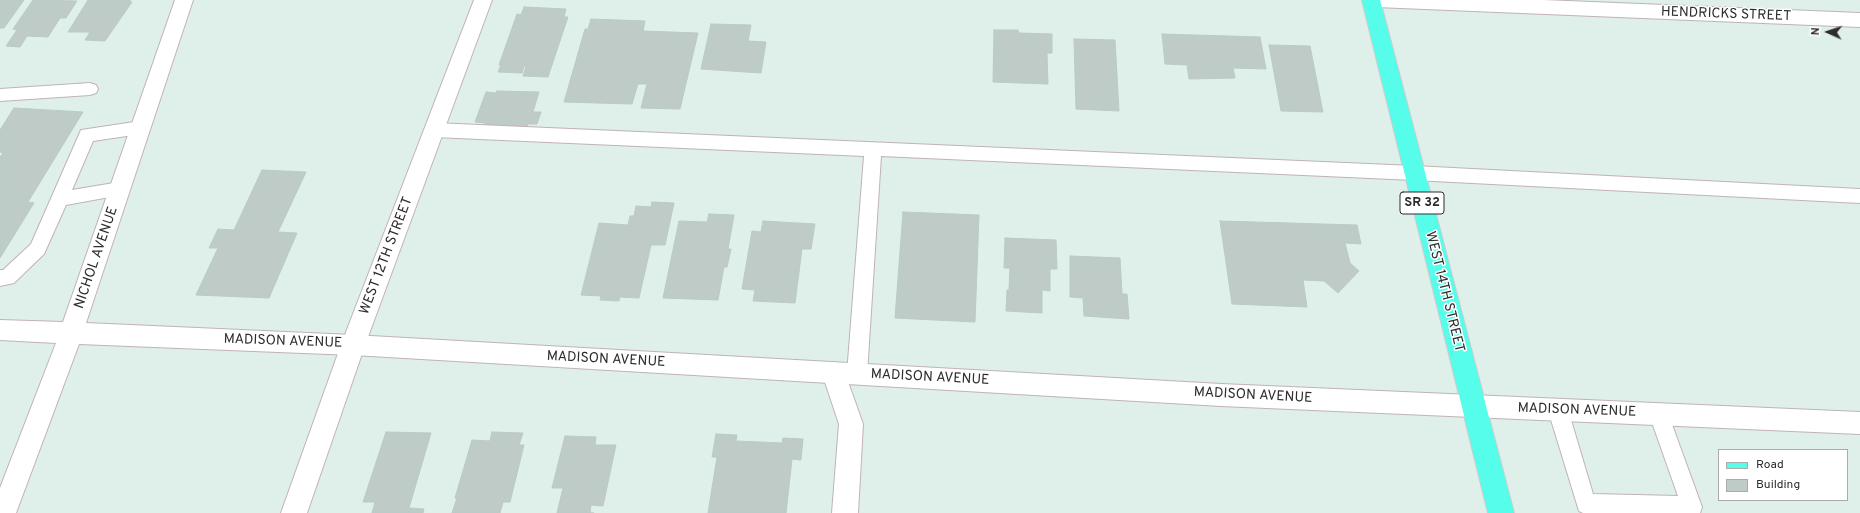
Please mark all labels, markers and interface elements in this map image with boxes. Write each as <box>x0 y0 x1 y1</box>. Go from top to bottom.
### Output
street label: HENDRICKS STREET <box>1661 4 1791 26</box>
north arrow <box>1808 12 1848 52</box>
text: N <box>1809 27 1823 36</box>
road number: SR 32 <box>1400 192 1444 214</box>
street label: WEST 12TH STREET <box>357 195 417 317</box>
street label: NICHOL AVENUE <box>72 205 122 311</box>
street label: WEST 14TH STREET <box>1421 230 1467 354</box>
street label: MADISON AVENUE <box>223 332 343 352</box>
street label: MADISON AVENUE <box>546 349 666 371</box>
street label: MADISON AVENUE <box>870 367 990 389</box>
street label: MADISON AVENUE <box>1193 385 1313 407</box>
street label: MADISON AVENUE <box>1517 401 1637 421</box>
legend <box>1718 449 1848 501</box>
text: Road <box>1756 457 1784 473</box>
text: Building <box>1756 477 1800 493</box>

